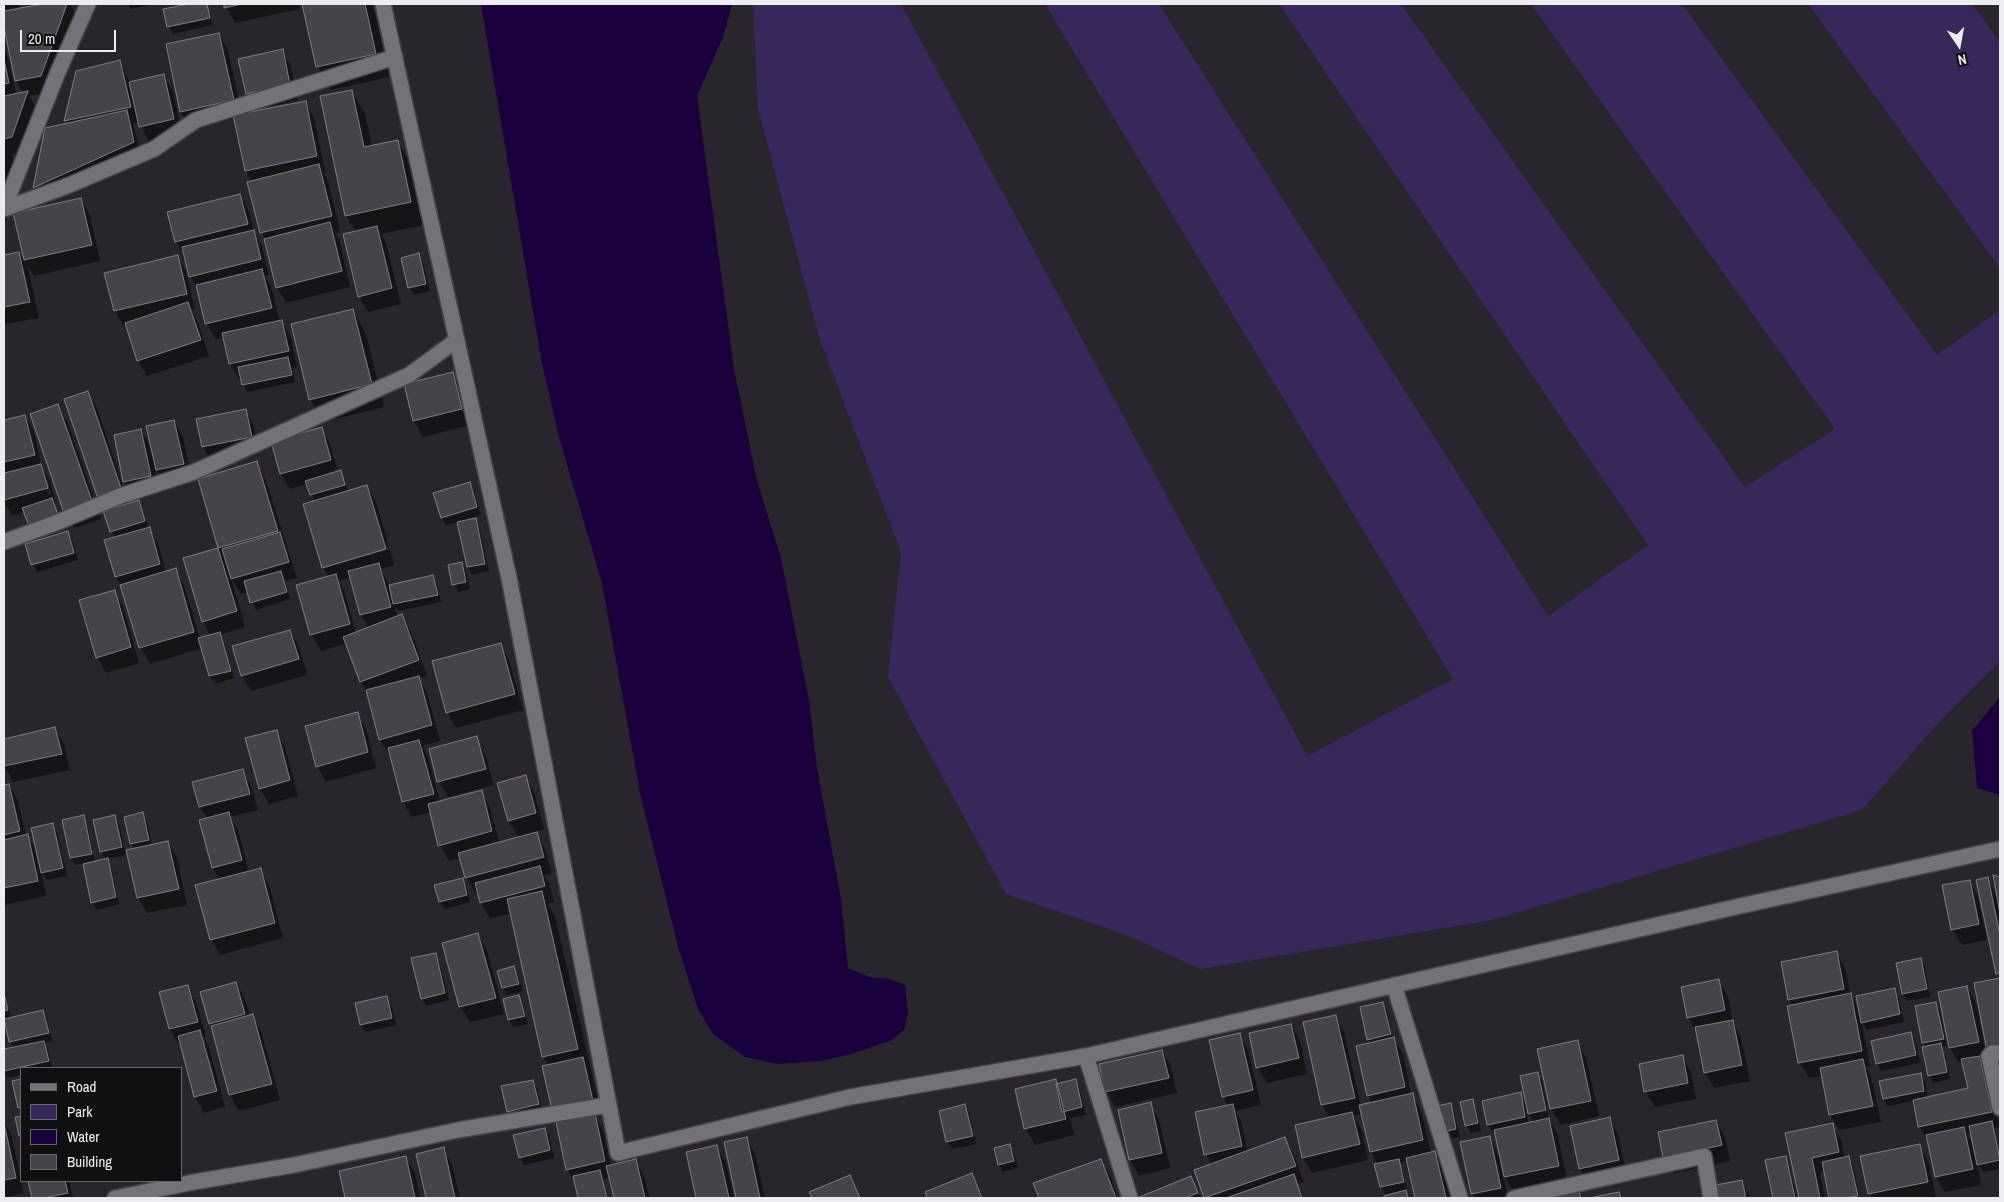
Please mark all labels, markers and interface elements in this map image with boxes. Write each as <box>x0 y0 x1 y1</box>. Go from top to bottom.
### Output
scale bar <box>22 20 119 52</box>
north arrow <box>1934 20 1984 70</box>
text: 20 m <box>28 28 55 49</box>
text: N <box>1956 50 1968 69</box>
legend <box>20 1067 182 1182</box>
text: Road <box>67 1076 96 1097</box>
text: Park <box>67 1101 92 1122</box>
text: Water <box>67 1126 99 1147</box>
text: Building <box>67 1151 112 1172</box>

